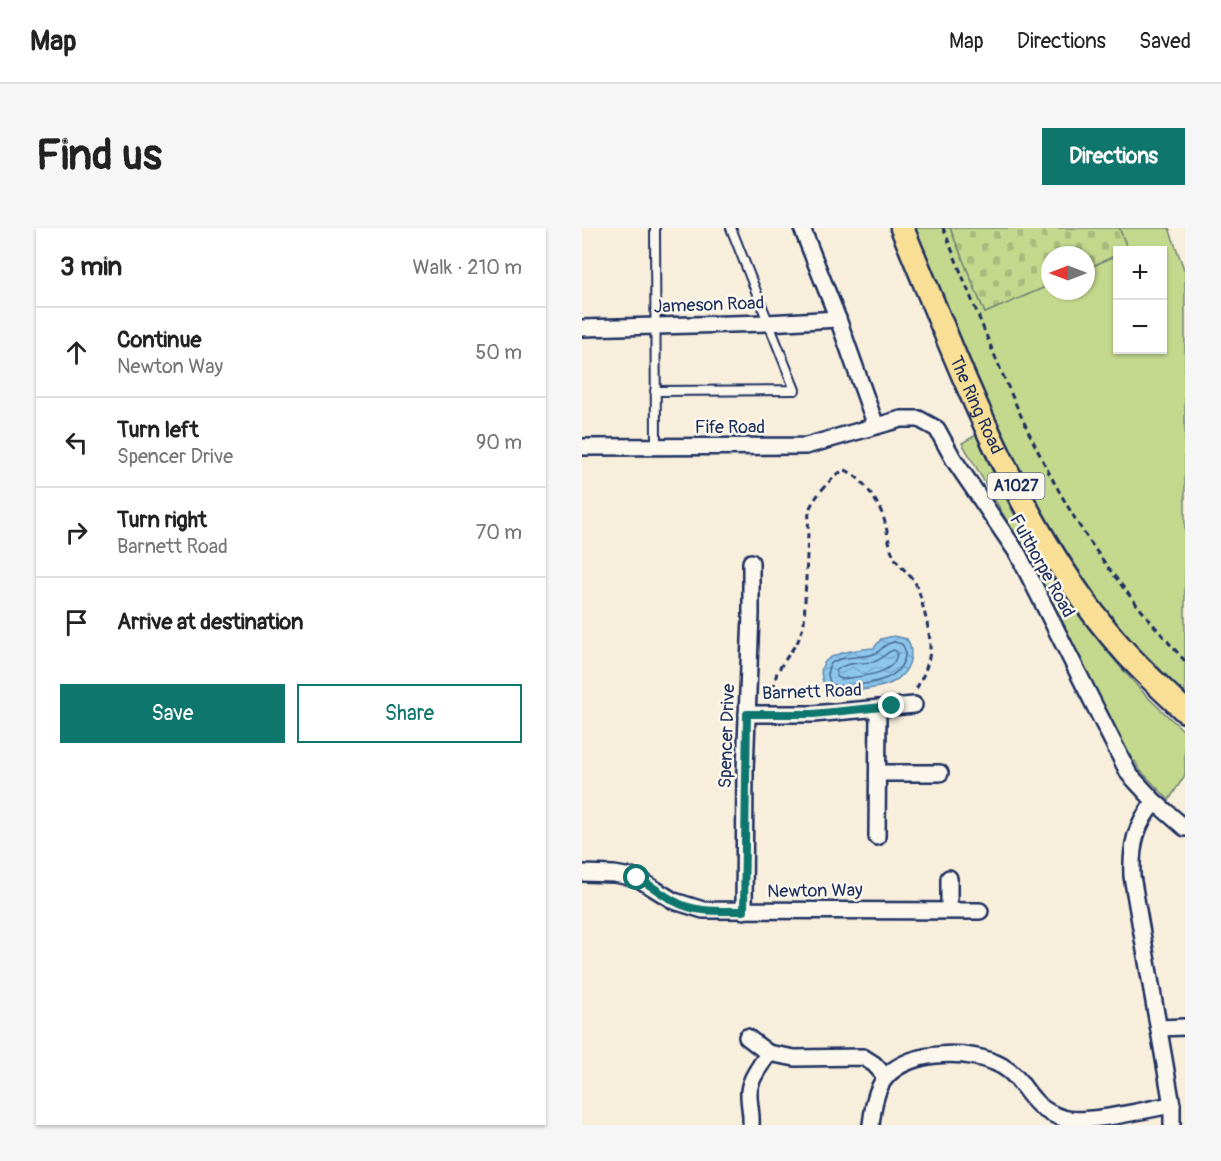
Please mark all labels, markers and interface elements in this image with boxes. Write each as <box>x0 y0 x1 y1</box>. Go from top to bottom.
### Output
text: Map <box>30 24 76 59</box>
text: Map <box>949 28 984 55</box>
text: Directions <box>1017 28 1106 55</box>
text: Saved <box>1139 28 1191 55</box>
button: Directions <box>1042 128 1185 185</box>
text: Find us <box>36 130 162 182</box>
north arrow <box>1041 246 1095 300</box>
map controls <box>1113 246 1167 354</box>
button: + <box>1113 246 1167 300</box>
text: 3 min <box>60 251 122 283</box>
text: Walk · 210 m <box>413 255 522 280</box>
street label: Jameson Road <box>653 292 765 318</box>
button: − <box>1113 300 1167 354</box>
text: Continue <box>117 326 201 354</box>
icon: ahead <box>60 336 93 369</box>
text: 50 m <box>475 340 522 365</box>
street label: The Ring Road <box>945 352 1009 458</box>
text: Newton Way <box>117 354 223 379</box>
text: Turn left <box>117 416 199 444</box>
street label: Fife Road <box>695 416 765 439</box>
icon: left <box>60 426 93 459</box>
text: 90 m <box>476 430 522 455</box>
text: Spencer Drive <box>117 444 233 469</box>
road number: A1027 <box>988 473 1044 499</box>
text: Turn right <box>117 506 207 534</box>
street label: Fulthorpe Road <box>1004 510 1080 622</box>
icon: right <box>60 516 93 549</box>
text: 70 m <box>476 520 522 545</box>
text: Barnett Road <box>117 534 228 559</box>
icon: arrive <box>60 606 93 639</box>
text: Arrive at destination <box>117 608 303 636</box>
street label: Barnett Road <box>762 679 862 705</box>
street label: Spencer Drive <box>714 683 740 789</box>
button: Save <box>60 684 285 743</box>
button: Share <box>297 684 522 743</box>
route end <box>878 692 904 718</box>
route start <box>623 864 649 890</box>
street label: Newton Way <box>767 879 863 903</box>

